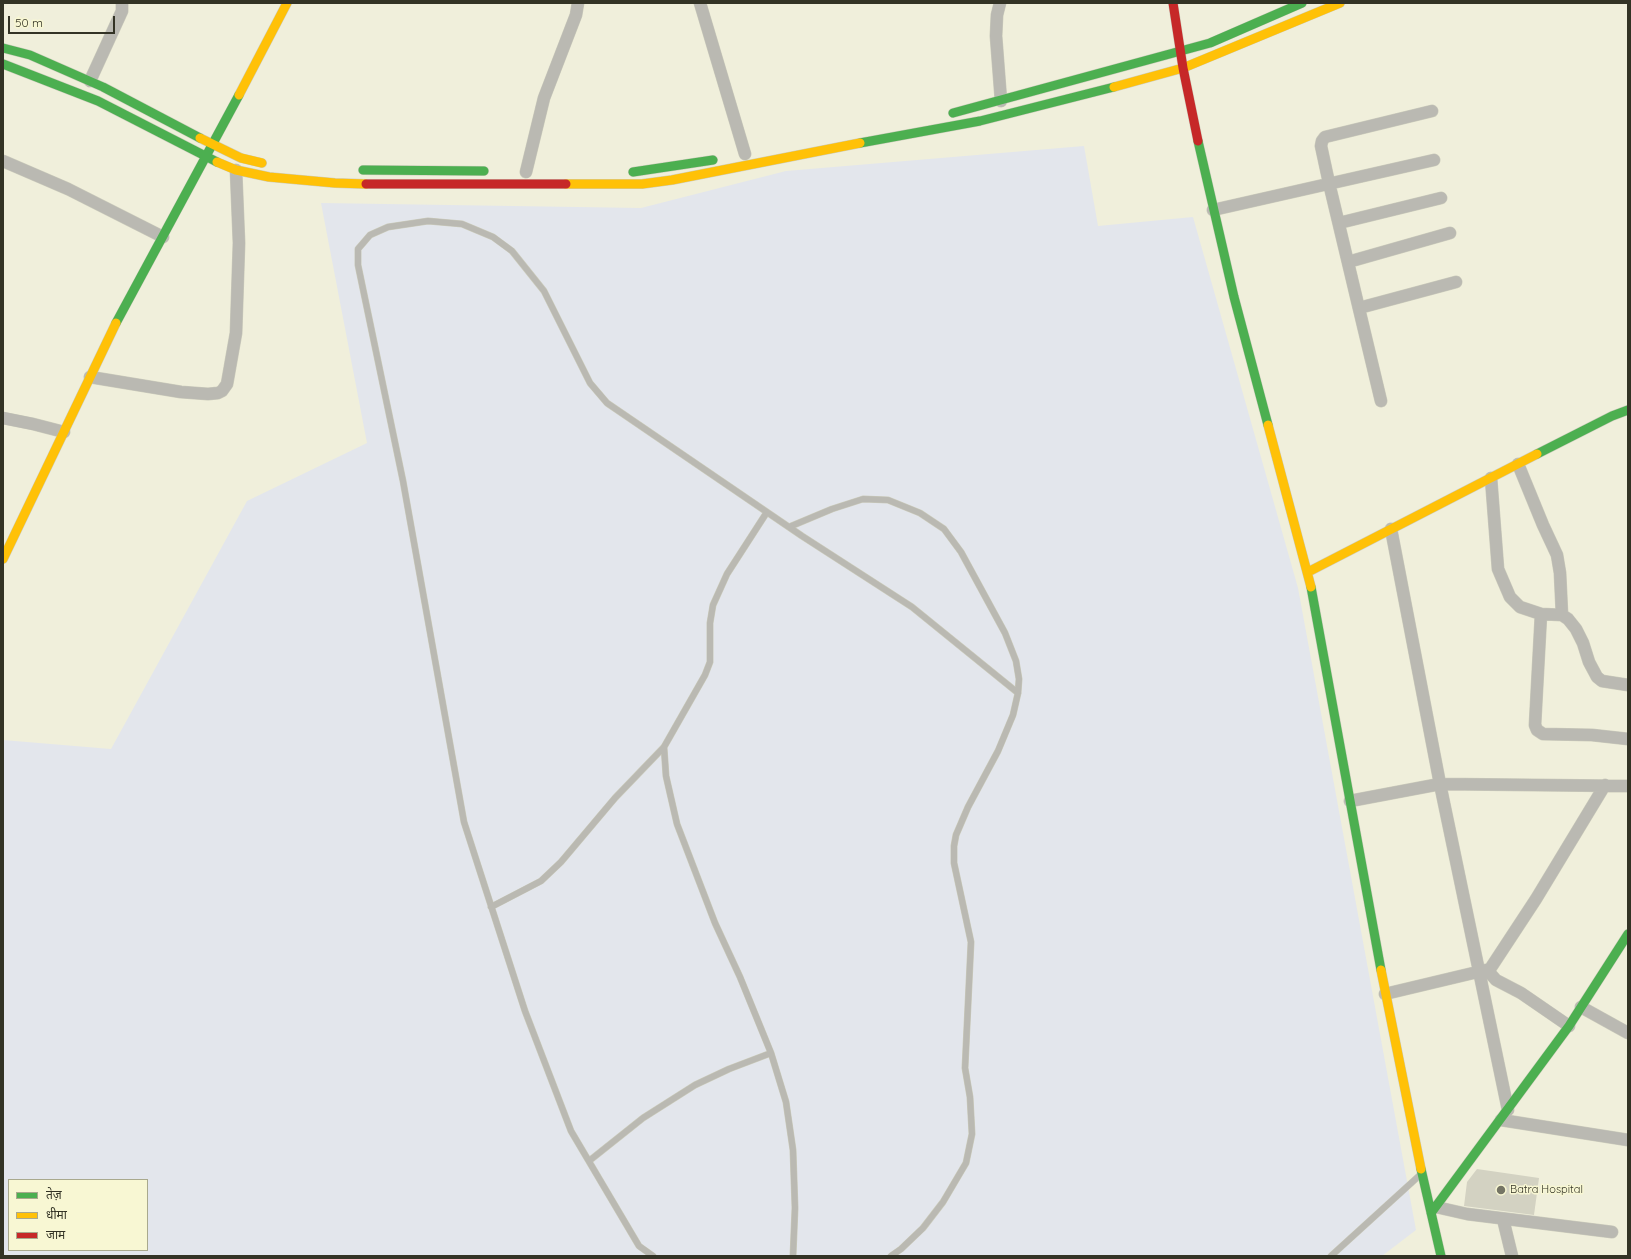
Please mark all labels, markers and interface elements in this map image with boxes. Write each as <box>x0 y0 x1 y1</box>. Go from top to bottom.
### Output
scale bar <box>10 8 117 34</box>
text: 50 m <box>15 15 43 30</box>
legend <box>8 1179 148 1251</box>
place label: Batra Hospital <box>1510 1183 1583 1197</box>
marker: Batra Hospital <box>1495 1184 1507 1196</box>
text: तेज़ <box>46 1187 62 1202</box>
text: धीमा <box>46 1207 67 1222</box>
text: जाम <box>46 1227 65 1242</box>

